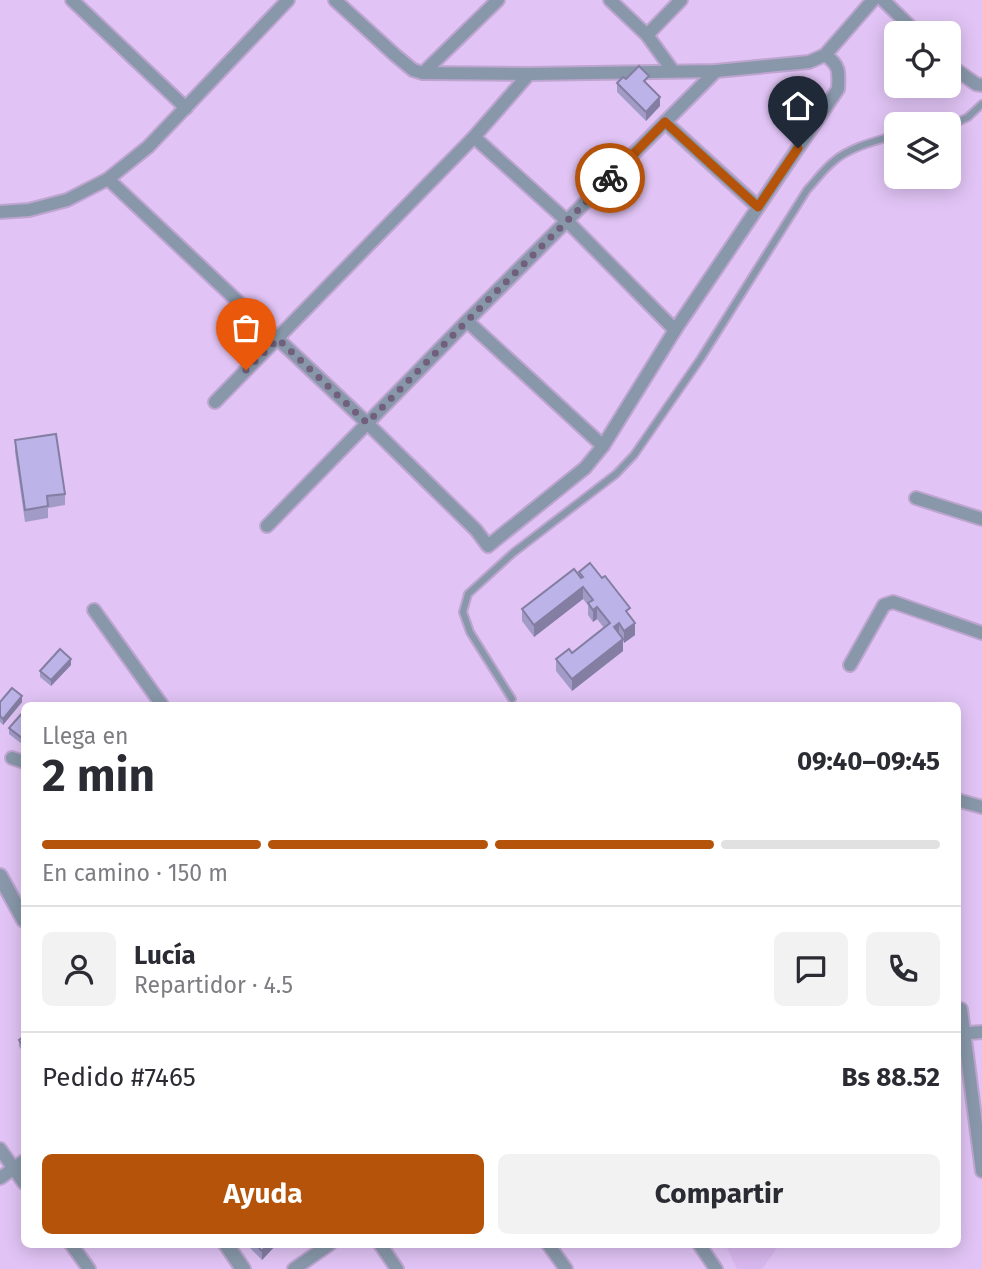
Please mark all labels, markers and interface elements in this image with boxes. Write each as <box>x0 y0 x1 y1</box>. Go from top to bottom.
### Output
map controls <box>884 21 961 189</box>
button: locate <box>884 21 961 98</box>
pin <box>768 76 828 148</box>
icon: home <box>779 87 817 125</box>
button: layers <box>884 112 961 189</box>
courier <box>575 143 645 213</box>
icon: bike <box>591 159 629 197</box>
pin <box>216 298 276 370</box>
icon: bag <box>227 309 265 347</box>
text: Llega en <box>42 722 128 750</box>
text: 09:40–09:45 <box>797 746 940 777</box>
text: 2 min <box>42 748 155 803</box>
text: En camino · 150 m <box>42 859 228 887</box>
button: person <box>42 932 116 1006</box>
button: chat <box>774 932 848 1006</box>
button: phone <box>866 932 940 1006</box>
text: Lucía <box>134 940 196 971</box>
text: Repartidor · 4.5 <box>134 971 293 999</box>
text: Pedido #7465 <box>42 1062 196 1093</box>
text: Bs 88.52 <box>842 1062 940 1093</box>
button: Ayuda <box>42 1154 484 1234</box>
button: Compartir <box>498 1154 940 1234</box>

